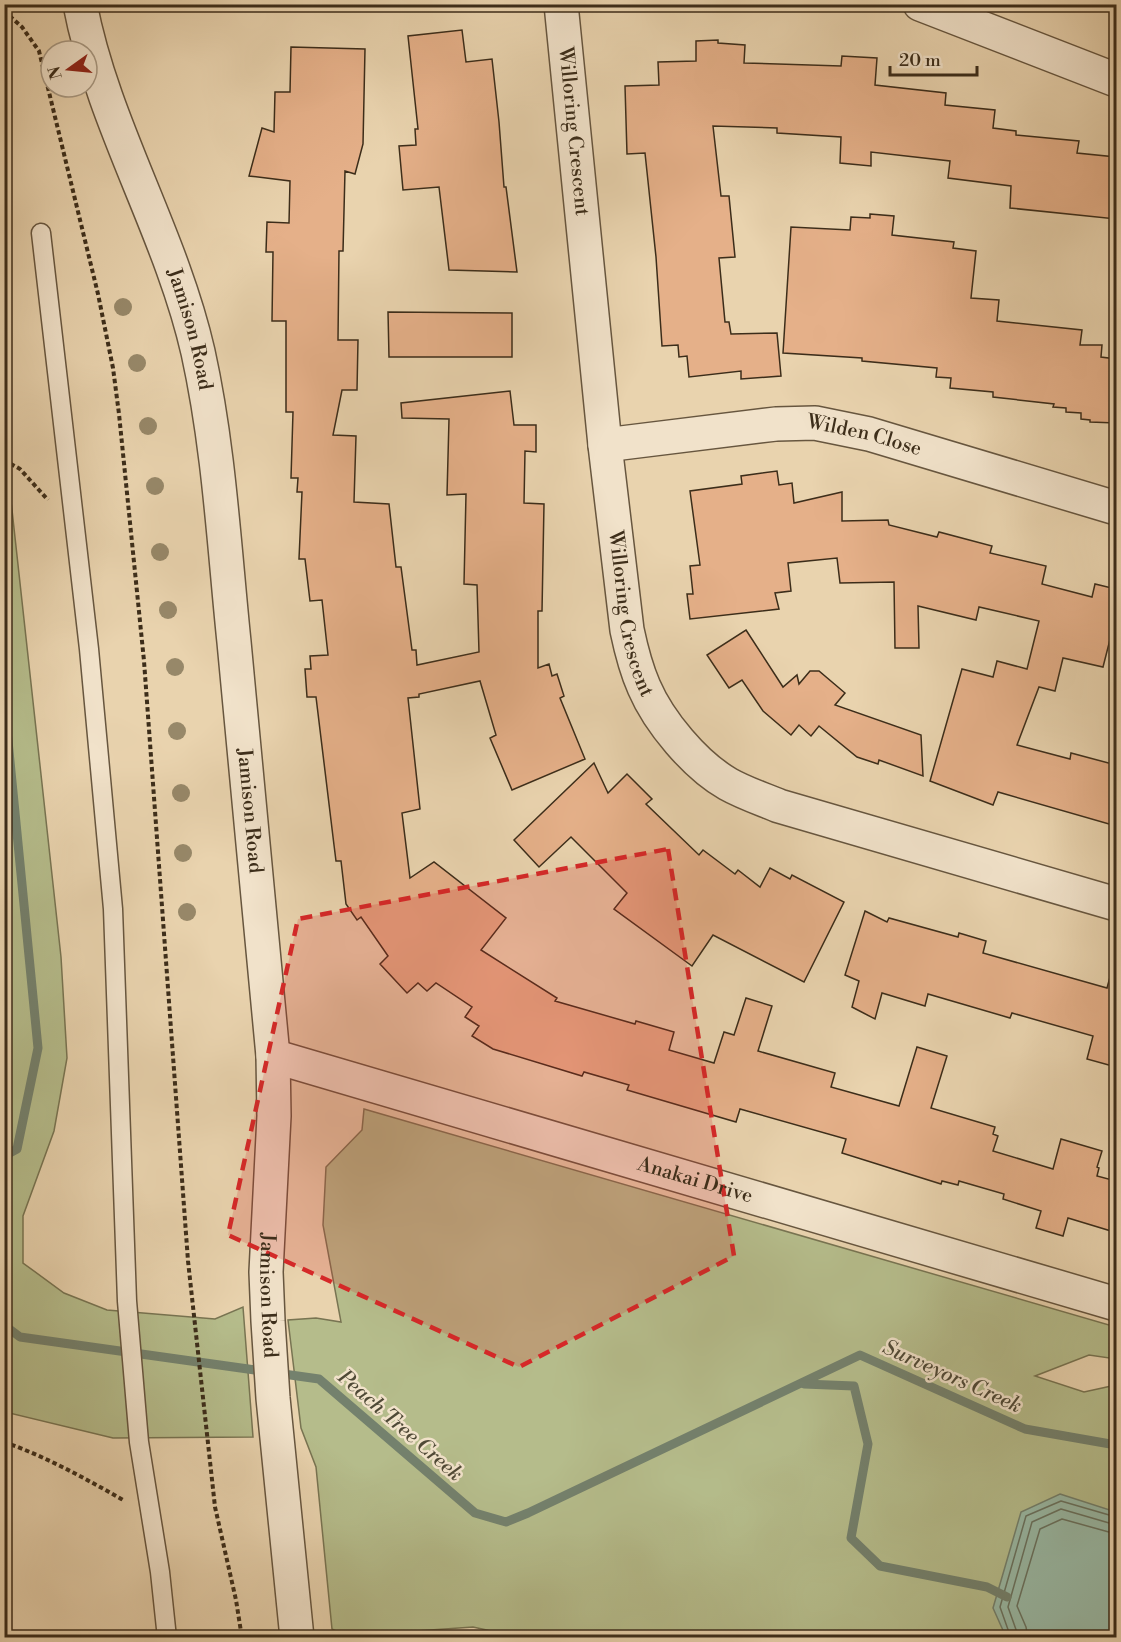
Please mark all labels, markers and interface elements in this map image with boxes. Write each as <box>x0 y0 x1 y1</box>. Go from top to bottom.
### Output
north arrow <box>39 39 99 99</box>
scale bar <box>890 39 977 77</box>
street label: Willoring Crescent <box>553 45 595 217</box>
text: 20 m <box>899 49 941 72</box>
text: N <box>44 64 67 81</box>
street label: Jamison Road <box>161 264 218 393</box>
street label: Wilden Close <box>804 409 925 462</box>
street label: Willoring Crescent <box>603 528 659 701</box>
street label: Jamison Road <box>231 746 268 875</box>
street label: Anakai Drive <box>634 1151 756 1209</box>
street label: Jamison Road <box>253 1231 283 1359</box>
water label: Surveyors Creek <box>878 1335 1026 1419</box>
water label: Peach Tree Creek <box>331 1364 468 1487</box>

